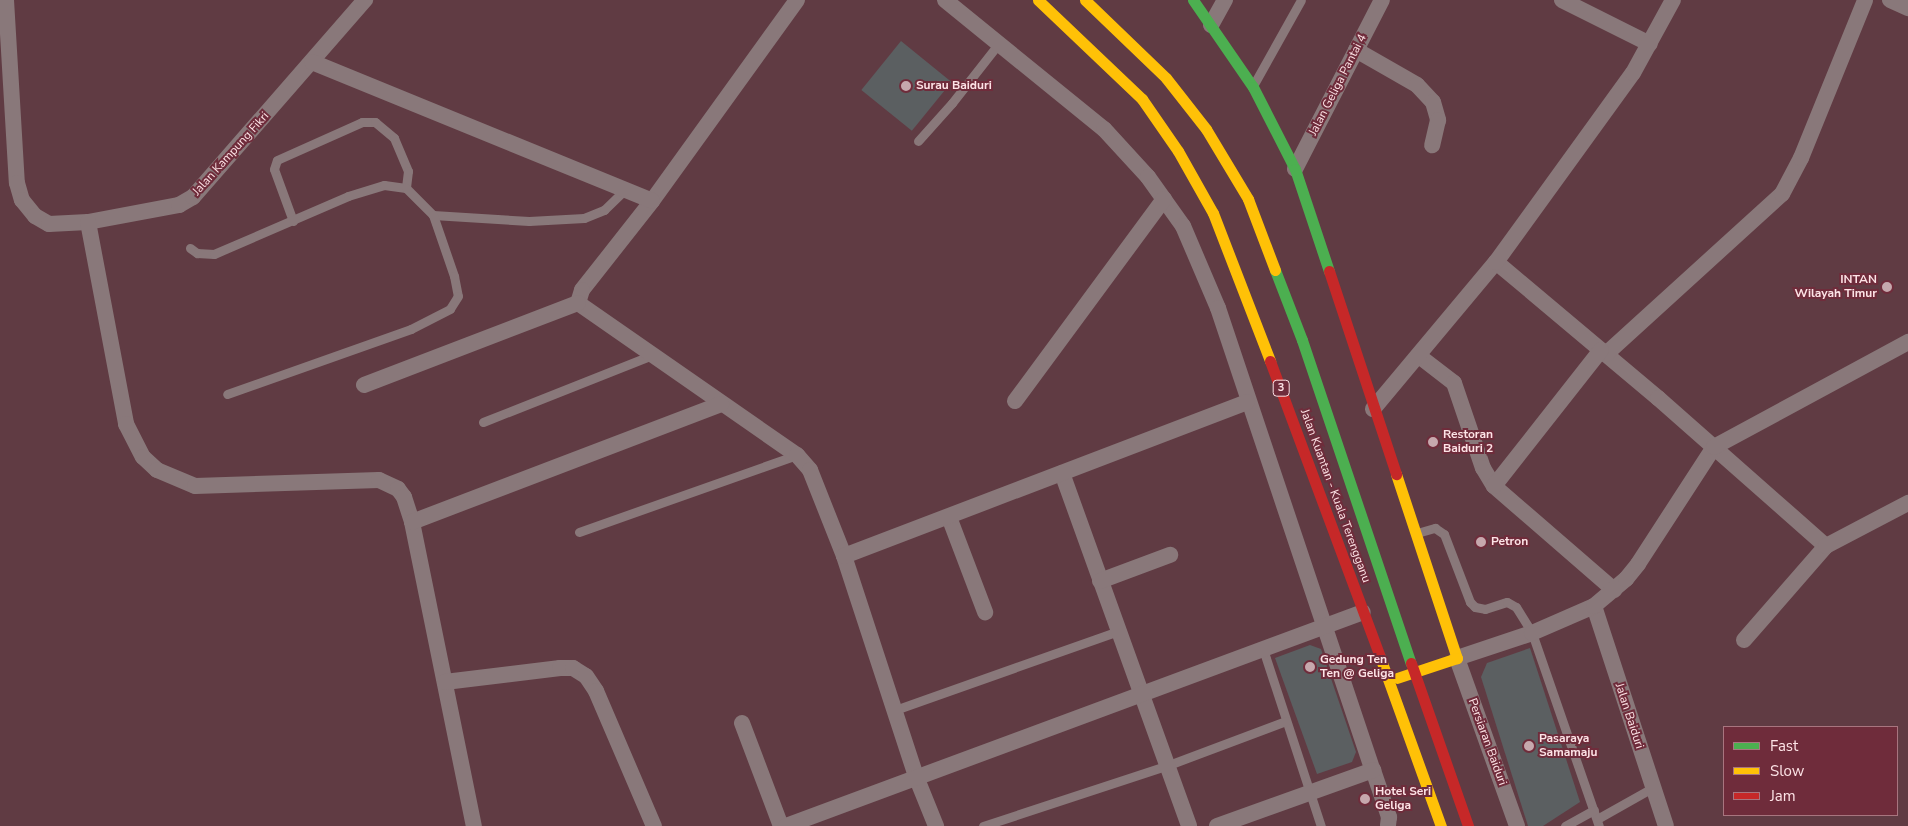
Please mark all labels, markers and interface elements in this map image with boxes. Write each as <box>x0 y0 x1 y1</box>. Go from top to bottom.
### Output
street label: Jalan Geliga Pantai 4 <box>1306 32 1370 138</box>
place label: Surau Baiduri <box>916 79 992 93</box>
marker: Surau Baiduri <box>900 80 912 92</box>
street label: Jalan Kampung Fikri <box>190 109 272 199</box>
place label: INTAN Wilayah Timur <box>1795 273 1877 301</box>
marker: INTAN Wilayah Timur <box>1881 281 1893 293</box>
road number: 3 <box>1272 379 1290 396</box>
street label: Jalan Kuantan - Kuala Terengganu <box>1297 407 1373 585</box>
place label: Restoran Baiduri 2 <box>1443 428 1493 456</box>
marker: Restoran Baiduri 2 <box>1427 436 1439 448</box>
place label: Petron <box>1491 535 1528 549</box>
marker: Petron <box>1475 536 1487 548</box>
place label: Gedung Ten Ten @ Geliga <box>1320 653 1394 681</box>
marker: Gedung Ten Ten @ Geliga <box>1304 661 1316 673</box>
street label: Jalan Baiduri <box>1612 681 1646 751</box>
street label: Persiaran Baiduri <box>1465 697 1509 787</box>
legend <box>1723 726 1898 816</box>
place label: Pasaraya Samamaju <box>1539 732 1597 760</box>
text: Fast <box>1770 736 1798 756</box>
marker: Pasaraya Samamaju <box>1523 740 1535 752</box>
text: Slow <box>1770 761 1804 781</box>
place label: Hotel Seri Geliga <box>1375 785 1431 813</box>
text: Jam <box>1770 786 1796 806</box>
marker: Hotel Seri Geliga <box>1359 793 1371 805</box>

